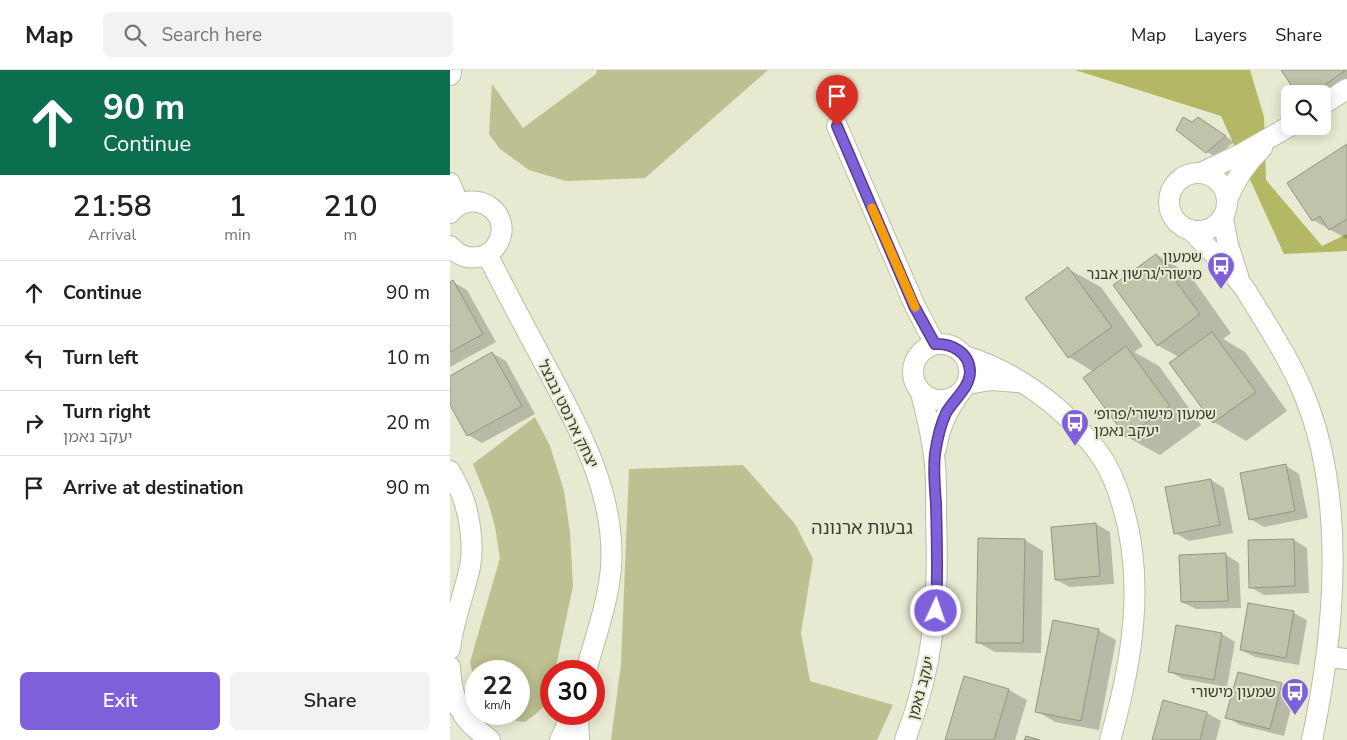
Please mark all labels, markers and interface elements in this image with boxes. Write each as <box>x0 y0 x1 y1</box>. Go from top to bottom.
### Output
search box <box>103 12 453 57</box>
text: Map <box>25 19 73 51</box>
icon: search <box>121 21 149 49</box>
text: Search here <box>161 22 262 48</box>
text: Map <box>1131 23 1166 47</box>
text: Layers <box>1194 23 1247 47</box>
text: Share <box>1275 23 1322 47</box>
pin <box>816 75 858 126</box>
icon: arrive <box>823 82 851 110</box>
text: 90 m <box>103 84 185 131</box>
map controls <box>1281 85 1331 135</box>
button: search <box>1281 85 1331 135</box>
icon: ahead <box>20 90 85 155</box>
text: Continue <box>103 129 191 159</box>
text: 21:58 <box>73 186 152 227</box>
text: 1 <box>229 186 247 227</box>
text: 210 <box>323 186 377 227</box>
text: Arrival <box>88 224 136 246</box>
text: min <box>224 224 251 246</box>
text: m <box>344 224 357 246</box>
place label: שמעון מישורי/גרשון אבנר <box>1087 247 1202 284</box>
bus stop icon: שמעון מישורי/גרשון אבנר <box>1206 251 1236 290</box>
icon: ahead <box>20 279 48 307</box>
text: Continue <box>63 280 142 306</box>
text: 90 m <box>386 280 430 306</box>
icon: left <box>20 344 48 372</box>
text: Turn left <box>63 345 138 371</box>
text: 10 m <box>386 345 430 371</box>
street label: יצחק ארנסט נבנצל <box>533 357 603 471</box>
text: Turn right <box>63 399 150 425</box>
place label: שמעון מישורי/פרופ׳ יעקב נאמן <box>1094 404 1216 441</box>
bus stop icon: שמעון מישורי/פרופ׳ יעקב נאמן <box>1060 408 1090 447</box>
icon: right <box>20 409 48 437</box>
text: 20 m <box>386 410 430 436</box>
text: יעקב נאמן <box>63 426 133 448</box>
icon: arrive <box>20 474 48 502</box>
text: Arrive at destination <box>63 475 244 501</box>
text: 90 m <box>386 475 430 501</box>
district label: גבעות ארנונה <box>811 516 913 540</box>
position arrow <box>909 584 961 636</box>
street label: יעקב נאמן <box>903 654 939 722</box>
speed limit sign: 30 <box>540 660 605 725</box>
text: 22 <box>482 669 513 703</box>
button: Exit <box>20 672 220 730</box>
button: Share <box>230 672 430 730</box>
bus stop icon: שמעון מישורי <box>1280 677 1310 716</box>
place label: שמעון מישורי <box>1191 682 1276 702</box>
text: km/h <box>484 697 511 713</box>

